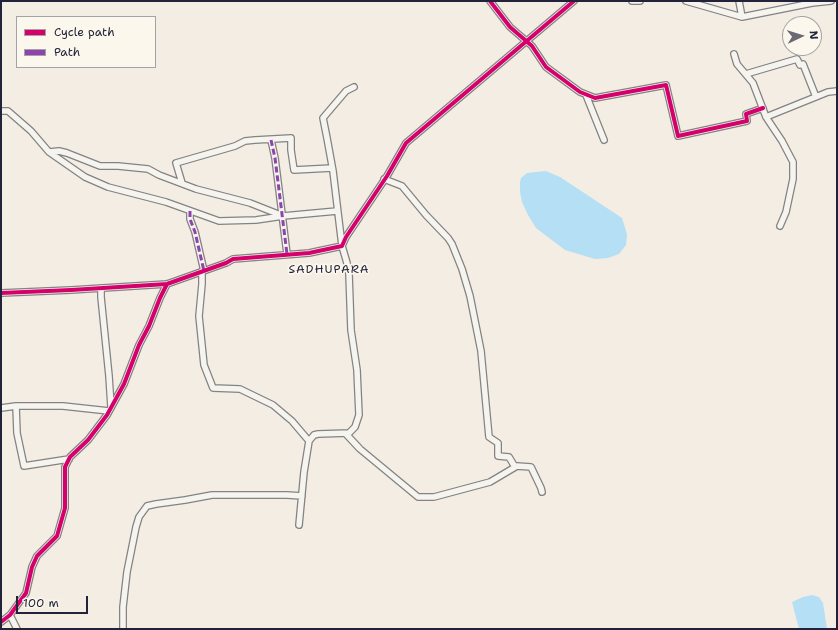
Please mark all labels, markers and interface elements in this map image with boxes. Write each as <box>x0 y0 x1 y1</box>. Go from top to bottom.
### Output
legend <box>16 16 156 68</box>
north arrow <box>782 16 822 56</box>
text: Cycle path <box>54 24 115 40</box>
text: N <box>806 30 821 40</box>
text: Path <box>54 44 80 60</box>
district label: SADHUPARA <box>288 263 370 277</box>
scale bar <box>18 588 90 614</box>
text: 100 m <box>23 595 59 611</box>

